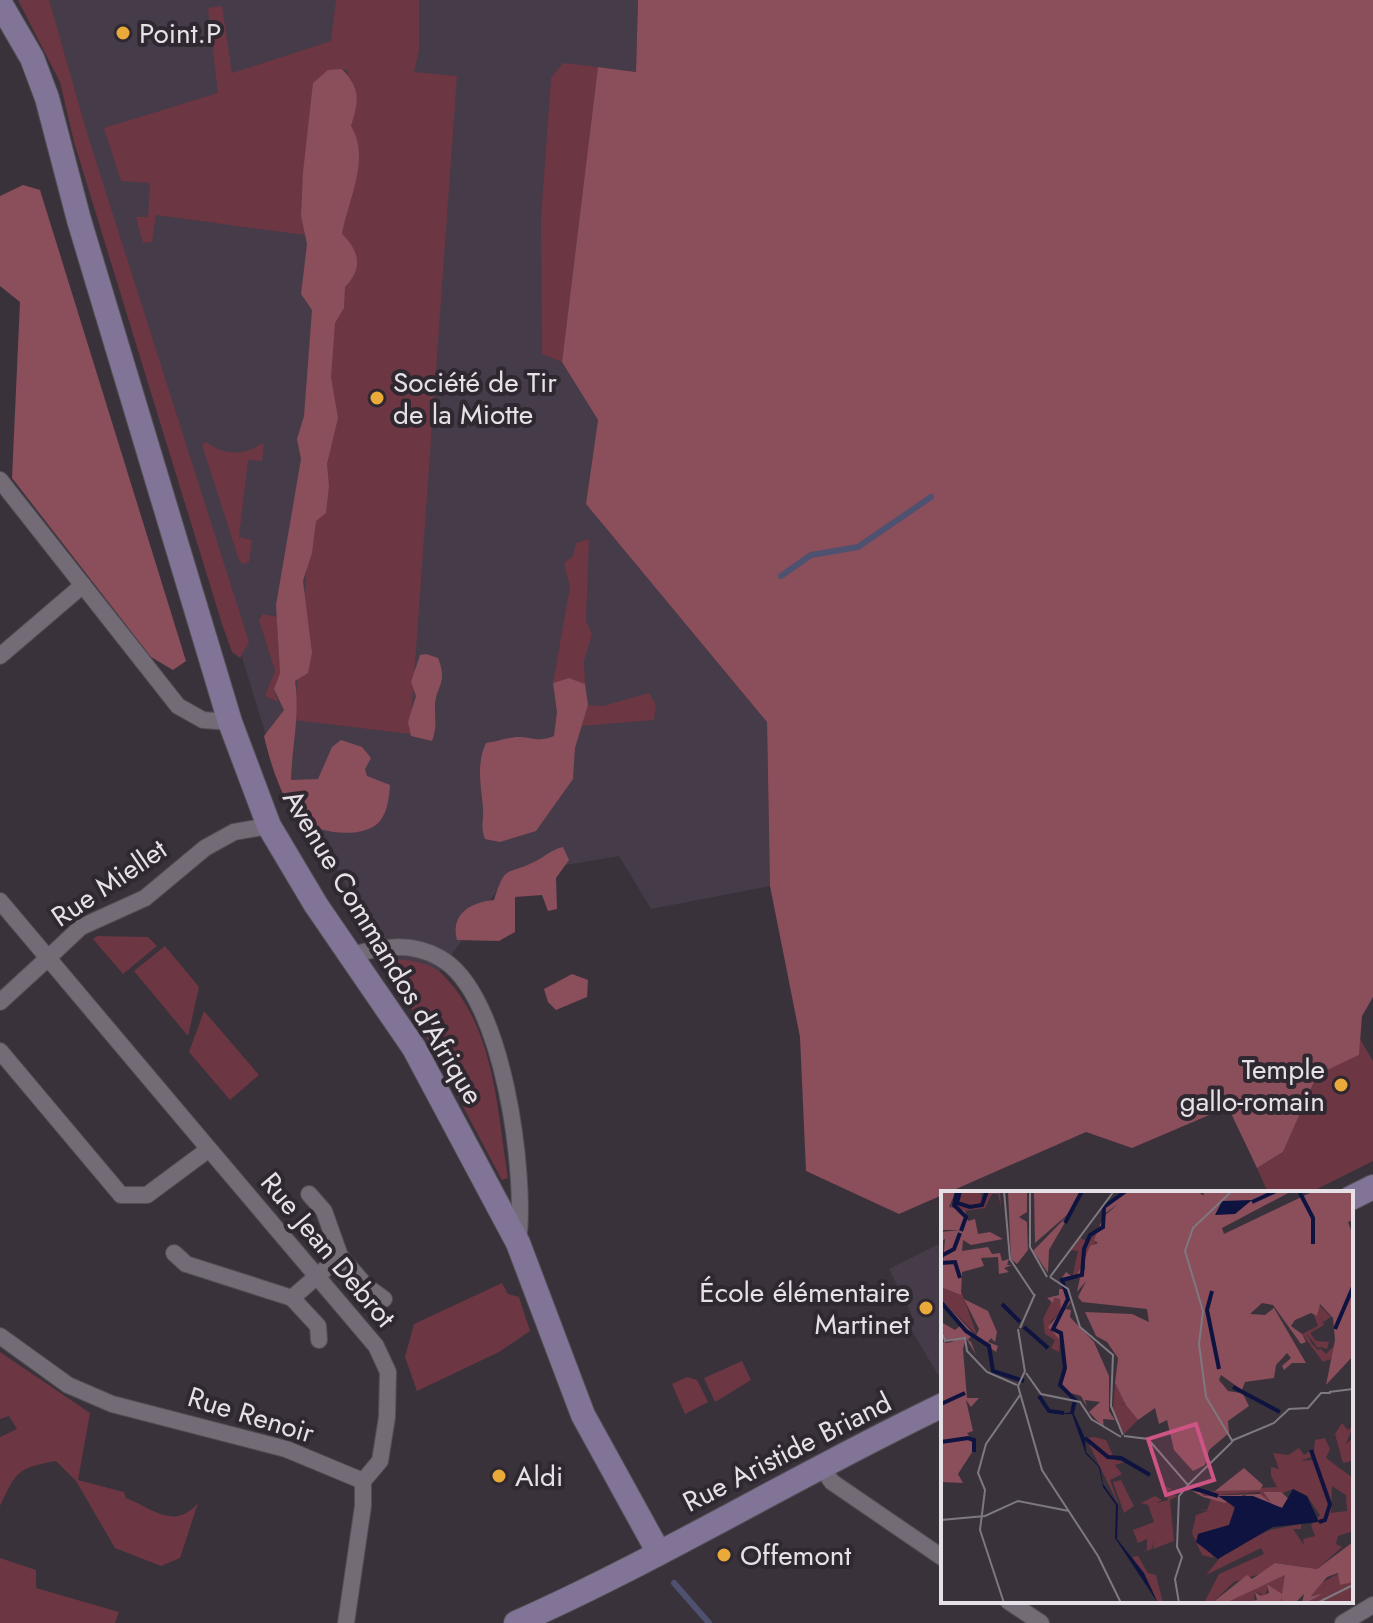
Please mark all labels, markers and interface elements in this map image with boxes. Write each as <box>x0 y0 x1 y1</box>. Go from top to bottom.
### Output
place label: Point.P <box>139 13 221 54</box>
marker: Point.P <box>114 24 132 42</box>
place label: Société de Tir de la Miotte <box>393 362 557 435</box>
marker: Société de Tir de la Miotte <box>368 389 386 407</box>
street label: Avenue Commandos d'Afrique <box>272 782 494 1112</box>
street label: Rue Miellet <box>43 829 175 937</box>
place label: Temple gallo-romain <box>1180 1049 1325 1122</box>
marker: Temple gallo-romain <box>1332 1076 1350 1094</box>
street label: Rue Jean Debrot <box>251 1163 405 1337</box>
inset map <box>941 1191 1353 1603</box>
place label: École élémentaire Martinet <box>699 1272 910 1345</box>
marker: École élémentaire Martinet <box>917 1299 935 1317</box>
street label: Rue Renoir <box>183 1376 320 1454</box>
street label: Rue Aristide Briand <box>676 1382 898 1522</box>
place label: Aldi <box>515 1456 563 1497</box>
marker: Aldi <box>490 1467 508 1485</box>
place label: Offemont <box>740 1535 851 1576</box>
marker: Offemont <box>715 1546 733 1564</box>

